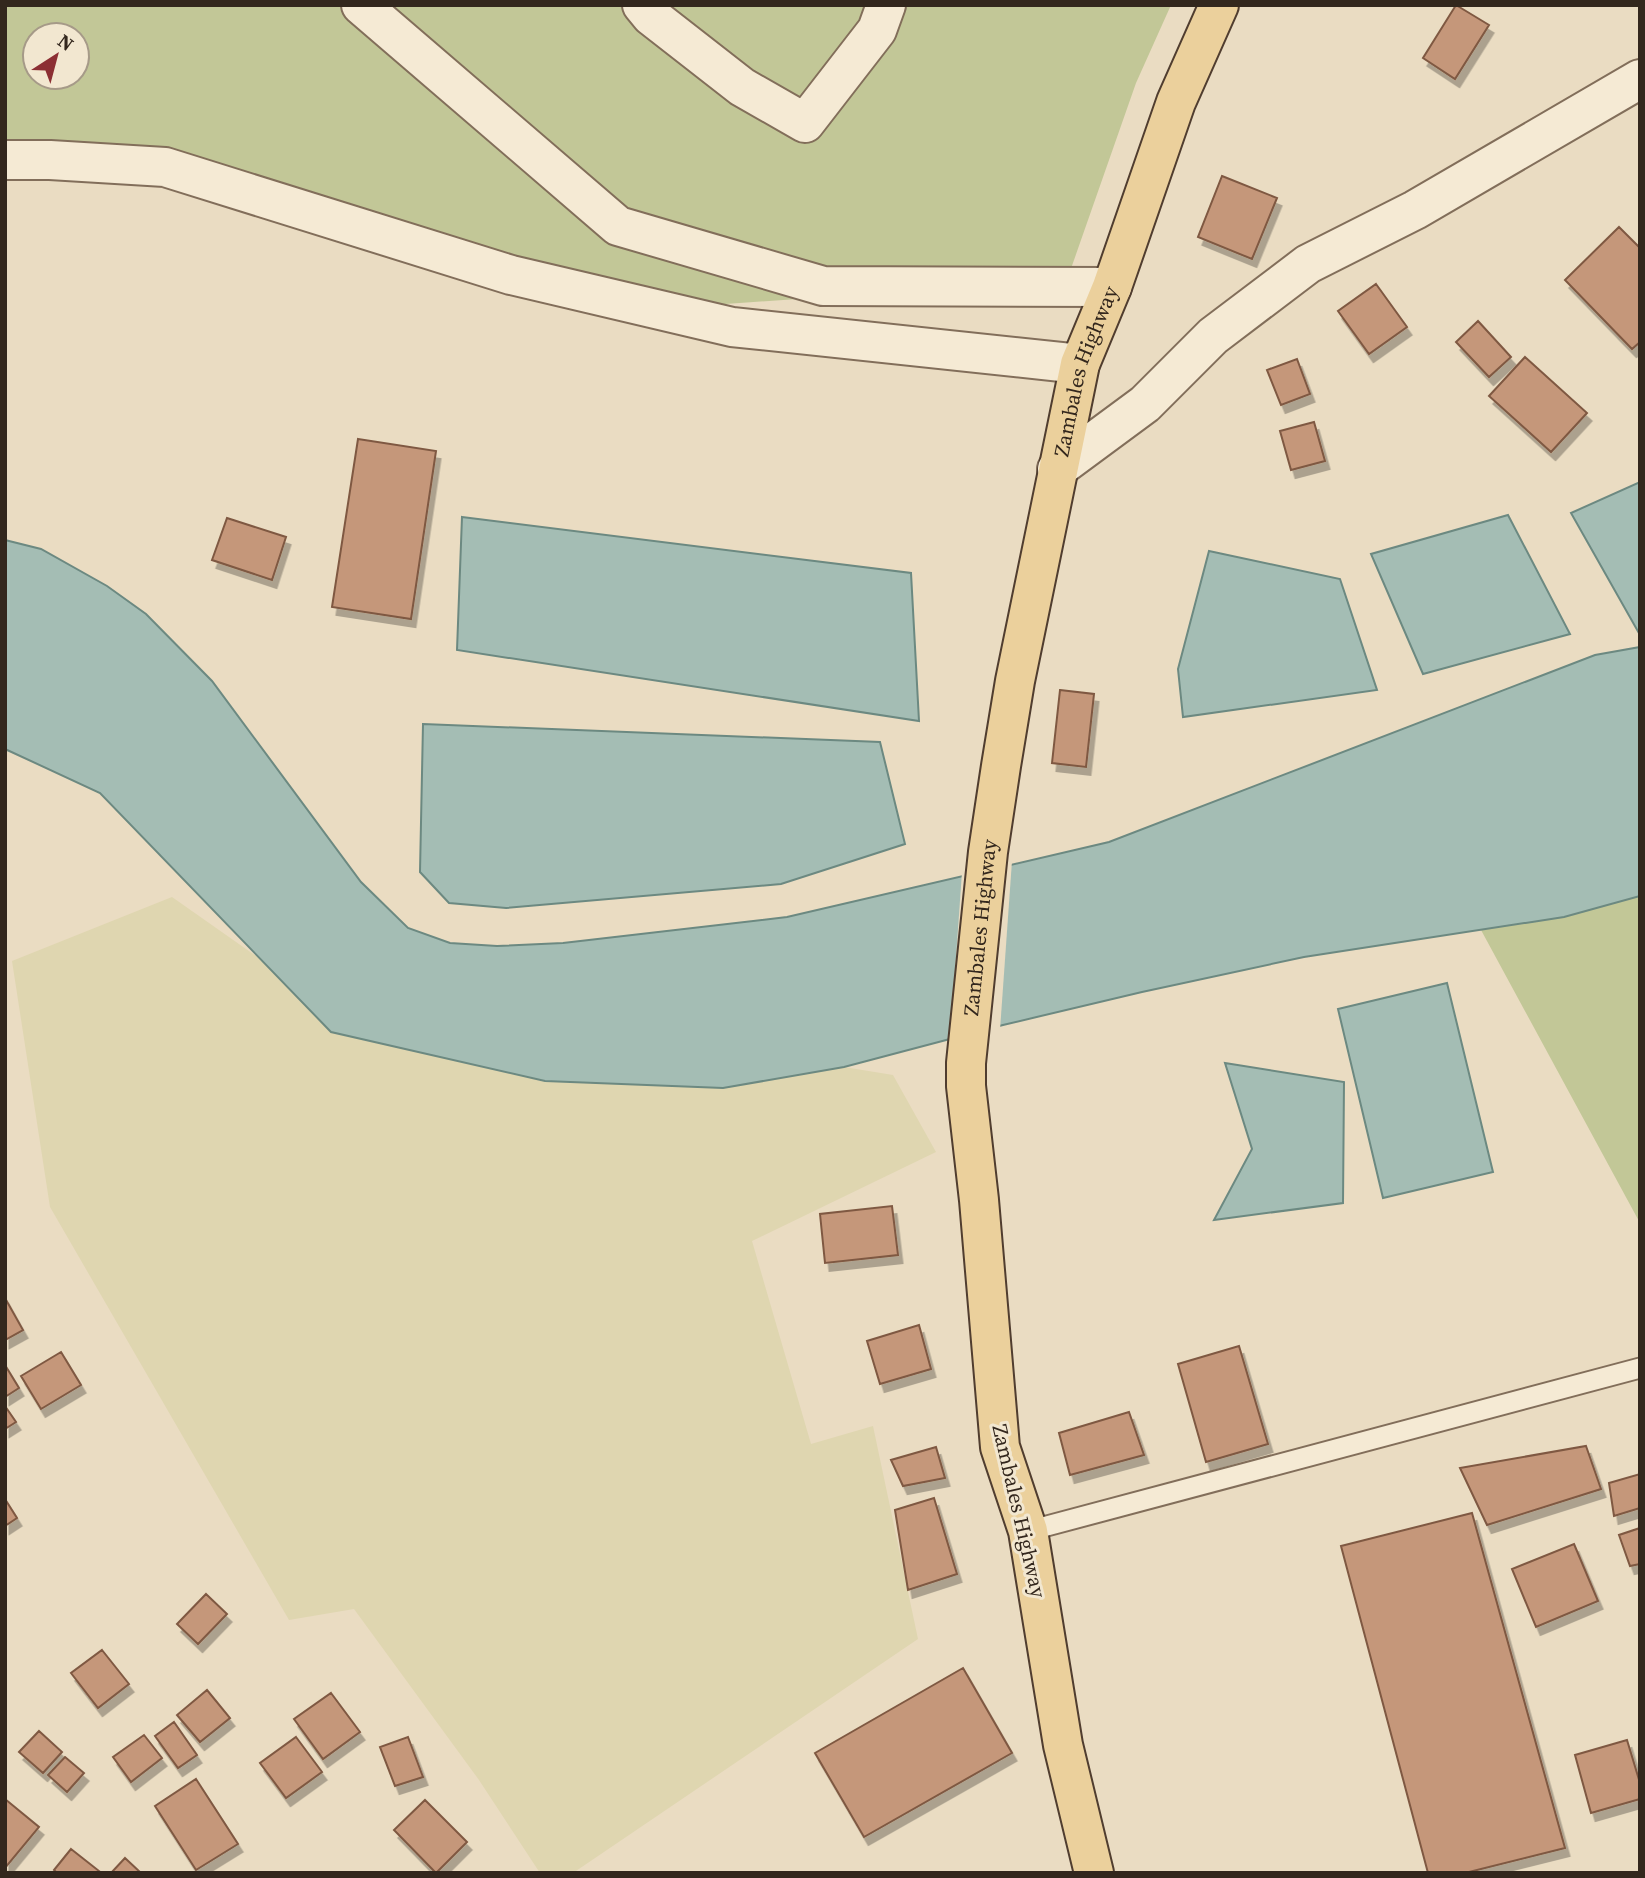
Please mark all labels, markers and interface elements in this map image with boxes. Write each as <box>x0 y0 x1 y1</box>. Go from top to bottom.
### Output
north arrow <box>21 21 91 91</box>
text: N <box>53 28 79 57</box>
street label: Zambales Highway <box>1046 281 1125 459</box>
street label: Zambales Highway <box>956 837 1004 1017</box>
street label: Zambales Highway <box>985 1421 1054 1601</box>

